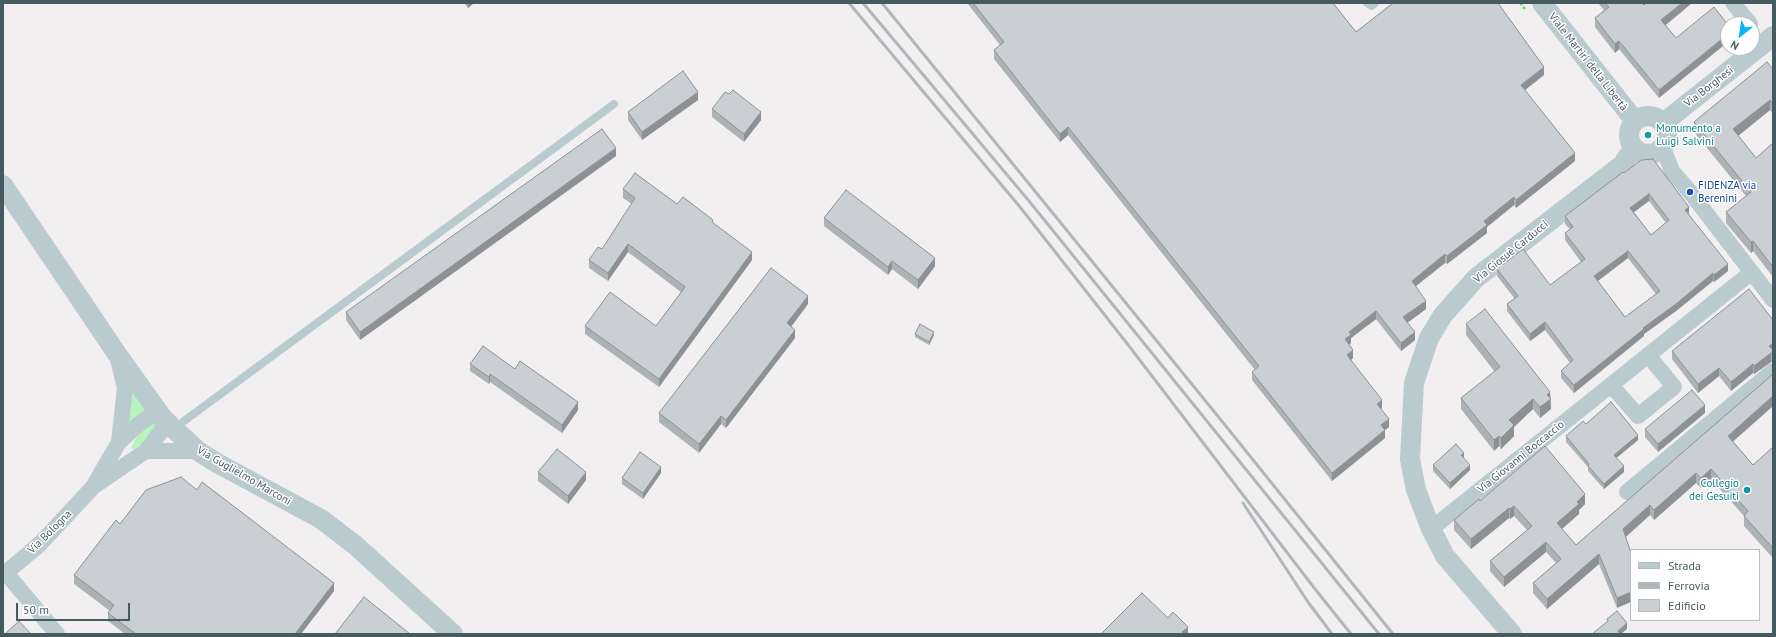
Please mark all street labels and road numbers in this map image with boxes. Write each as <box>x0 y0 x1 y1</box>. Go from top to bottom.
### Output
street label: Viale Martiri della Libertà <box>1546 10 1630 114</box>
street label: Via Borghesi <box>1682 64 1736 110</box>
street label: Via Giosuè Carducci <box>1471 218 1551 286</box>
street label: Via Giovanni Boccaccio <box>1475 418 1567 496</box>
street label: Via Guglielmo Marconi <box>195 444 293 508</box>
street label: Via Bologna <box>25 507 75 557</box>

